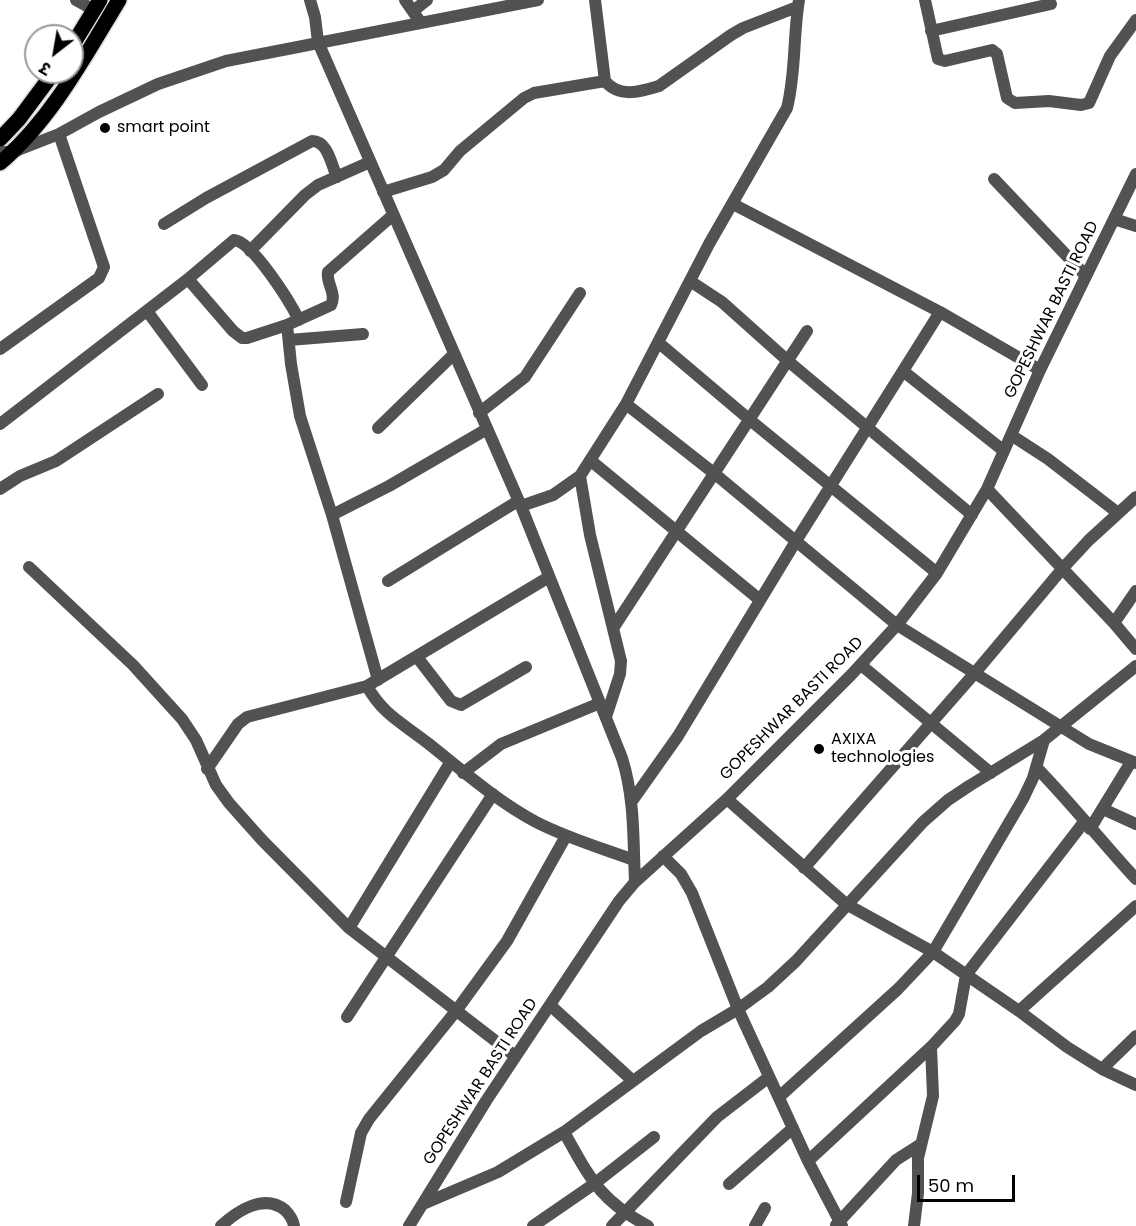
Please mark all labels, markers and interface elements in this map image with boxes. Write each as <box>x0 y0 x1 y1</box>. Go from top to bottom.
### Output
north arrow <box>24 24 84 84</box>
text: उ <box>36 56 55 80</box>
place label: smart point <box>117 118 210 138</box>
marker: smart point <box>98 121 112 135</box>
street label: GOPESHWAR BASTI ROAD <box>1001 218 1103 402</box>
street label: GOPESHWAR BASTI ROAD <box>716 633 868 785</box>
place label: AXIXA technologies <box>831 730 934 768</box>
marker: AXIXA technologies <box>812 742 826 756</box>
street label: GOPESHWAR BASTI ROAD <box>420 995 542 1169</box>
scale bar <box>920 1163 1018 1201</box>
text: 50 m <box>928 1173 974 1198</box>

